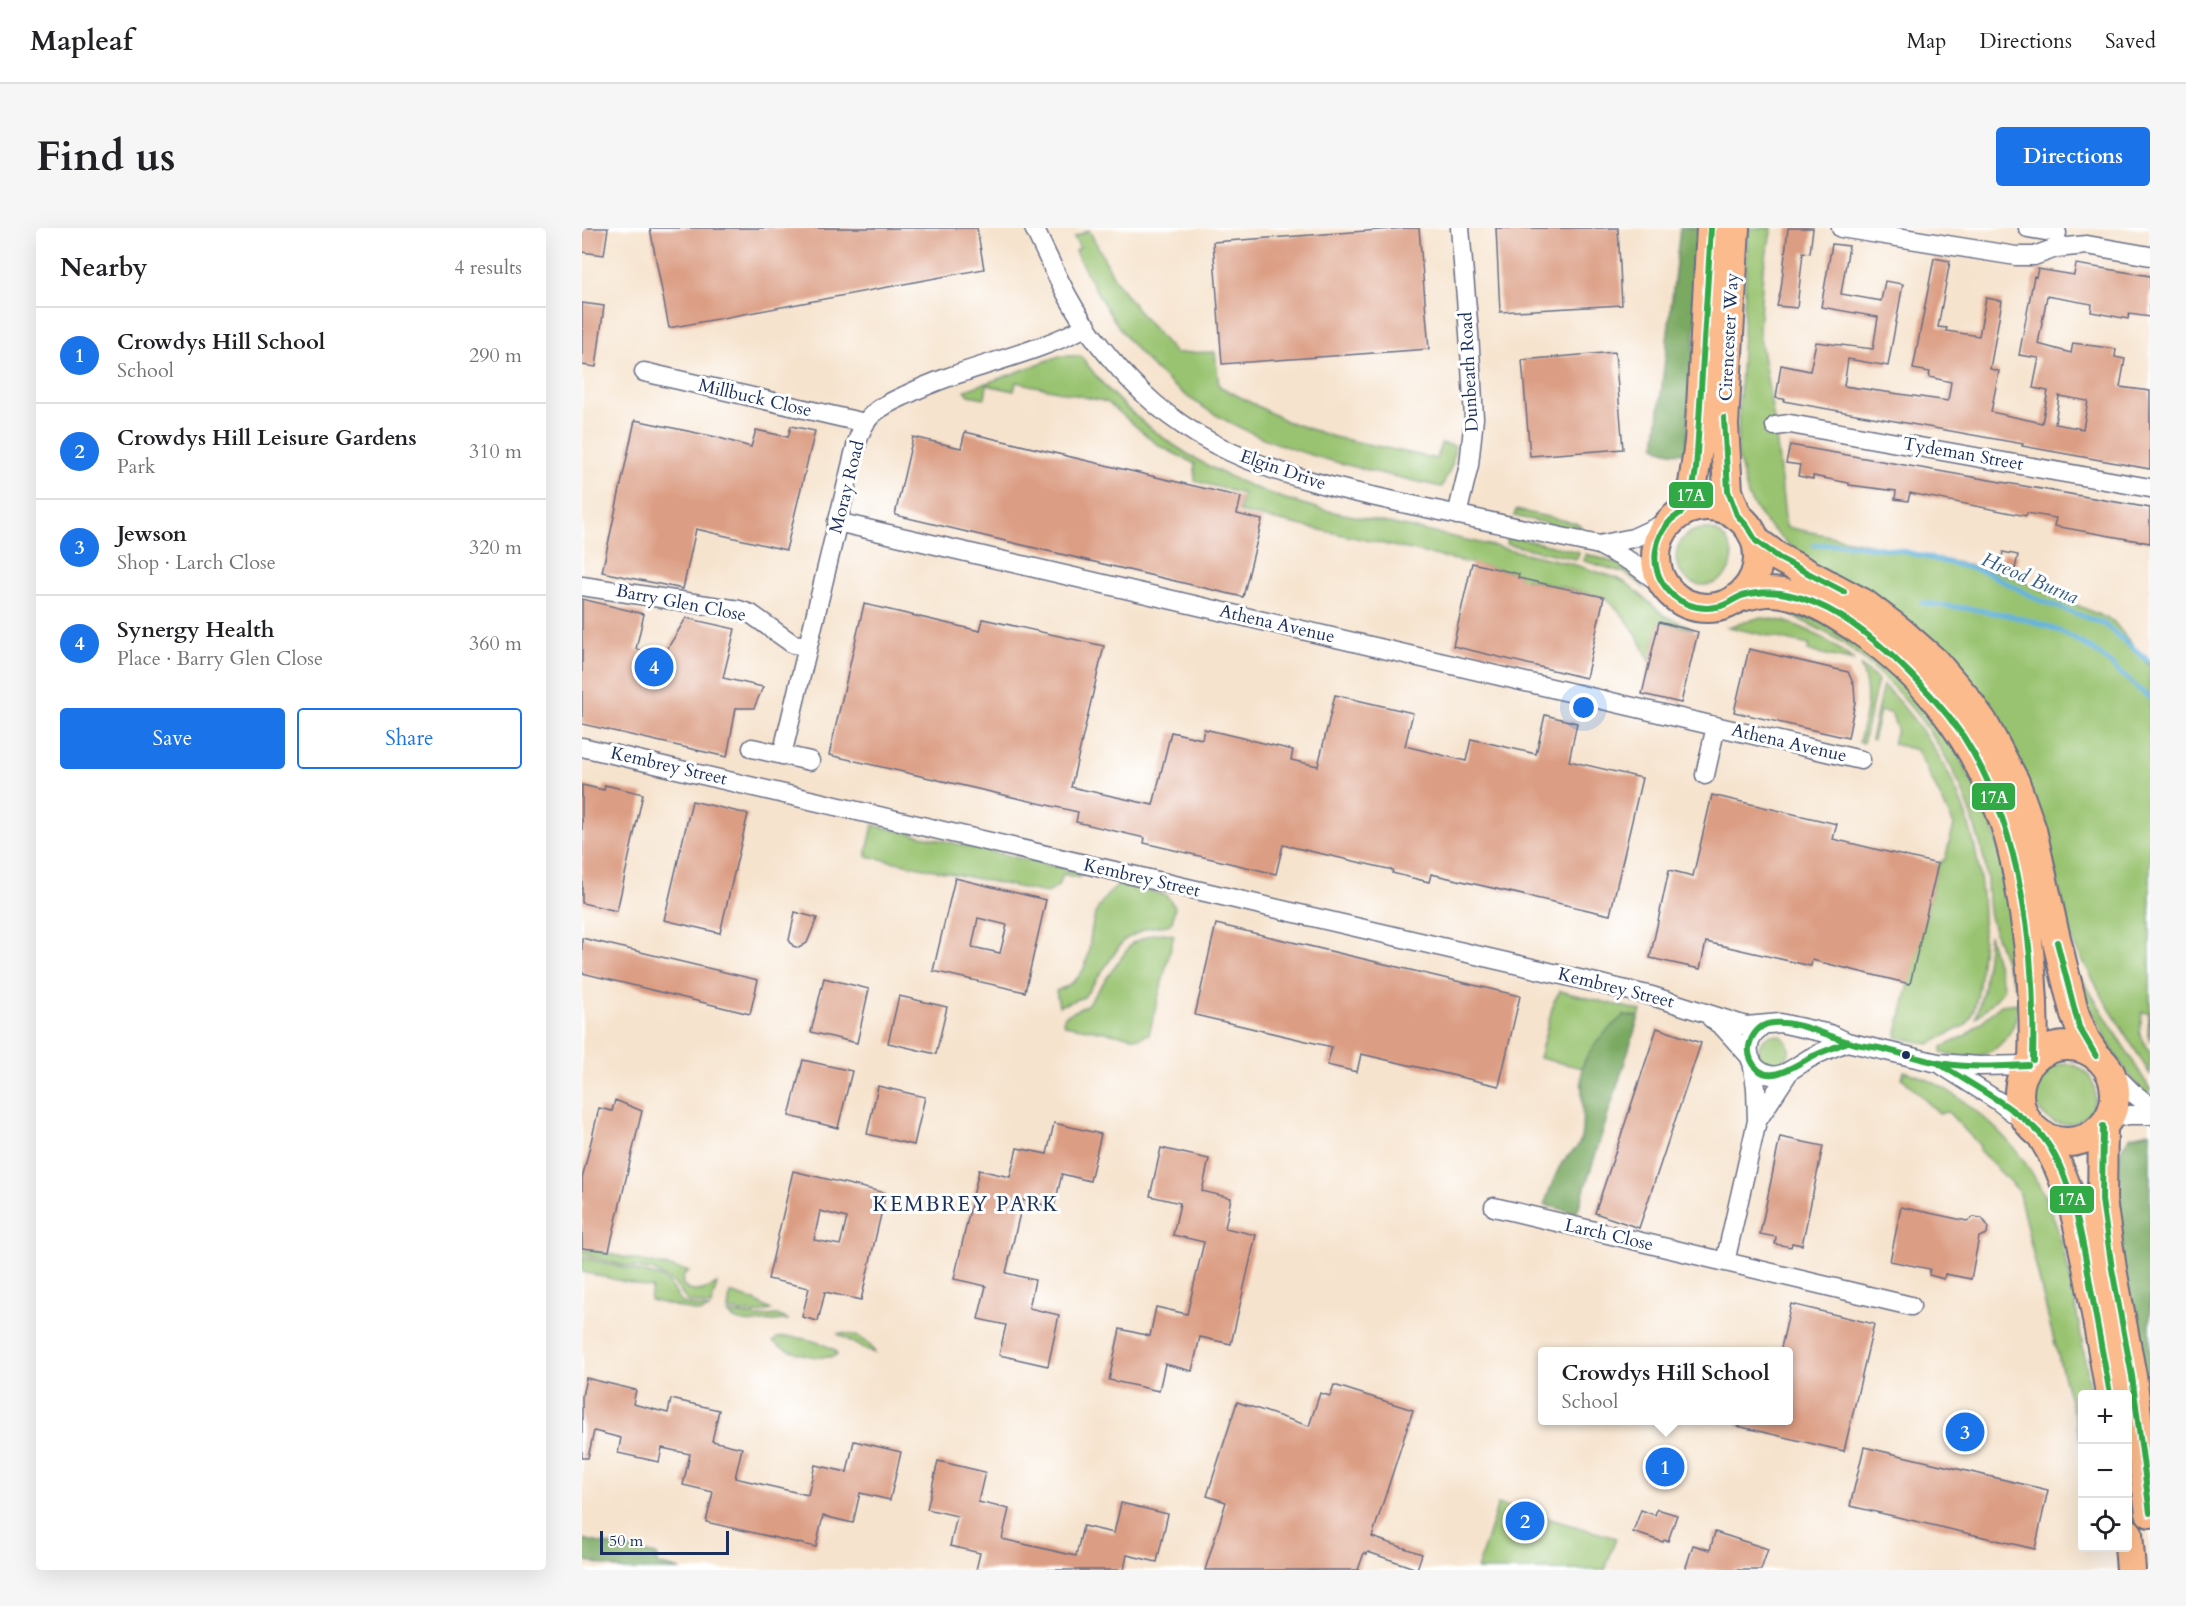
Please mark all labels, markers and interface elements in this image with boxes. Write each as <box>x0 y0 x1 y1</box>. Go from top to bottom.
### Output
text: Mapleaf <box>30 22 133 60</box>
text: Map <box>1906 27 1946 56</box>
text: Directions <box>1979 27 2072 56</box>
text: Saved <box>2105 27 2156 56</box>
button: Directions <box>1996 127 2150 186</box>
text: Find us <box>36 128 176 185</box>
text: Nearby <box>60 250 148 285</box>
text: 4 results <box>454 254 522 281</box>
street label: Cirencester Way <box>1713 272 1745 402</box>
street label: Dunbeath Road <box>1453 311 1485 433</box>
text: Crowdys Hill School <box>117 327 325 357</box>
text: 1 <box>74 342 85 369</box>
text: 290 m <box>469 342 522 369</box>
text: School <box>117 357 174 384</box>
street label: Millbuck Close <box>696 373 814 423</box>
text: Crowdys Hill Leisure Gardens <box>117 423 417 453</box>
street label: Tydeman Street <box>1901 431 2025 477</box>
text: 2 <box>74 438 85 465</box>
text: 310 m <box>469 438 522 465</box>
street label: Moray Road <box>823 438 871 536</box>
street label: Elgin Drive <box>1237 444 1329 496</box>
text: Park <box>117 453 155 480</box>
line badge: 17A <box>1668 481 1714 509</box>
text: 17A <box>1677 485 1705 507</box>
text: Jewson <box>117 519 187 549</box>
text: 3 <box>74 534 85 561</box>
text: 320 m <box>469 534 522 561</box>
water label: Hreod Burna <box>1978 546 2082 610</box>
text: Shop · Larch Close <box>117 549 276 576</box>
street label: Barry Glen Close <box>614 578 748 628</box>
street label: Athena Avenue <box>1217 599 1337 649</box>
text: Synergy Health <box>117 615 275 645</box>
text: 4 <box>74 630 85 657</box>
text: 360 m <box>469 630 522 657</box>
pin: 4 <box>634 644 674 690</box>
text: Place · Barry Glen Close <box>117 645 323 672</box>
your location <box>1569 693 1598 722</box>
button: Save <box>60 708 285 769</box>
button: Share <box>297 708 522 769</box>
street label: Athena Avenue <box>1729 718 1849 768</box>
street label: Kembrey Street <box>608 740 730 792</box>
line badge: 17A <box>1971 782 2016 811</box>
text: 17A <box>1980 787 2008 809</box>
street label: Kembrey Street <box>1081 852 1203 904</box>
street label: Kembrey Street <box>1555 961 1677 1015</box>
unlabelled marker <box>1900 1049 1912 1061</box>
line badge: 17A <box>2049 1185 2095 1214</box>
text: 17A <box>2058 1189 2086 1211</box>
district label: KEMBREY PARK <box>873 1190 1059 1219</box>
street label: Larch Close <box>1562 1213 1656 1257</box>
popup <box>1538 1347 1793 1425</box>
text: Crowdys Hill School <box>1561 1358 1770 1388</box>
text: School <box>1561 1388 1618 1415</box>
map controls <box>2078 1390 2132 1552</box>
button: + <box>2078 1390 2132 1444</box>
pin: 3 <box>1946 1410 1984 1454</box>
pin: 1 <box>1646 1444 1684 1490</box>
button: − <box>2078 1444 2132 1498</box>
pin: 2 <box>1506 1498 1544 1544</box>
button: locate <box>2078 1498 2132 1552</box>
scale bar <box>600 1528 729 1556</box>
text: 50 m <box>609 1530 643 1552</box>

